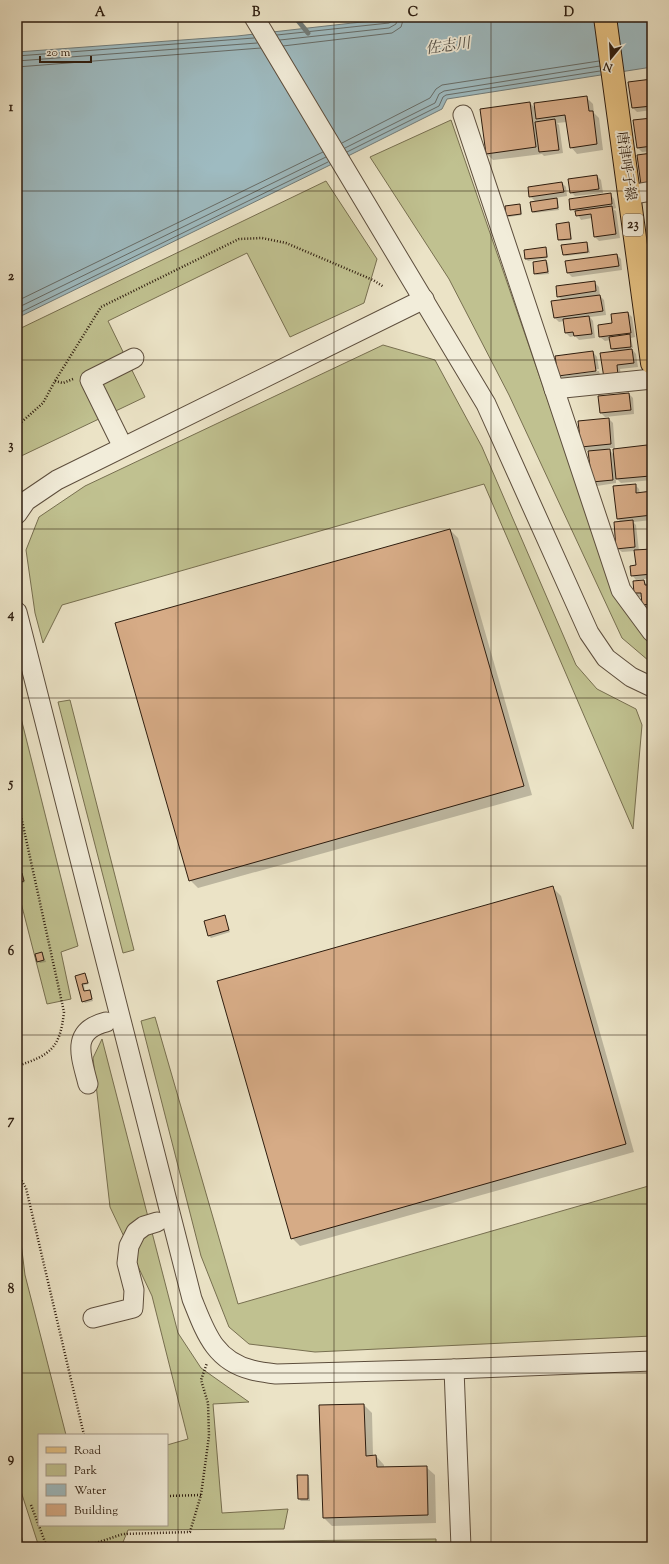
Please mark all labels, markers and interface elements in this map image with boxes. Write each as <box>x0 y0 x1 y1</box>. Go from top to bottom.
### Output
text: A <box>95 4 106 22</box>
text: B <box>252 4 261 22</box>
text: C <box>408 4 418 22</box>
text: D <box>564 4 574 22</box>
water label: 佐志川 <box>424 33 474 61</box>
scale bar <box>40 38 91 64</box>
north arrow <box>591 38 631 78</box>
text: 20 m <box>46 44 71 62</box>
text: N <box>601 58 616 76</box>
text: 1 <box>9 99 14 117</box>
street label: 唐津呼子線 <box>610 130 640 202</box>
road number: 23 <box>623 214 643 236</box>
text: 2 <box>8 268 15 286</box>
text: 3 <box>8 437 14 455</box>
text: 4 <box>7 606 15 624</box>
text: 5 <box>8 775 14 793</box>
text: 6 <box>8 943 15 961</box>
text: 7 <box>8 1112 15 1130</box>
text: 8 <box>8 1281 15 1299</box>
legend <box>38 1434 168 1526</box>
text: Road <box>74 1442 101 1460</box>
text: 9 <box>8 1450 15 1468</box>
text: Park <box>74 1462 97 1480</box>
text: Water <box>74 1482 107 1500</box>
text: Building <box>74 1502 118 1520</box>

